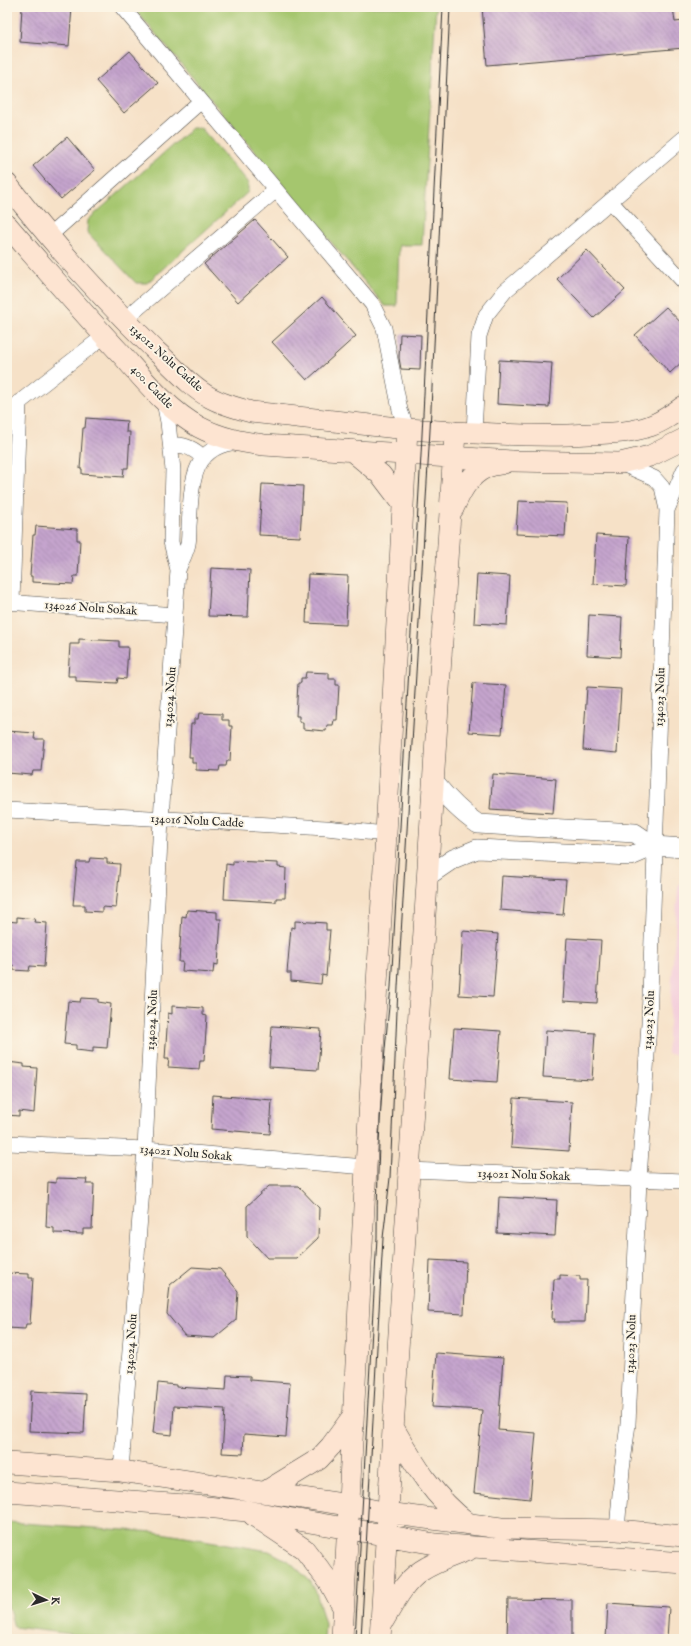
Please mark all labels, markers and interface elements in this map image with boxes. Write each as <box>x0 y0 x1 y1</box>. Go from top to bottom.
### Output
street label: 134012 Nolu Cadde <box>126 321 206 395</box>
street label: 400. Cadde <box>128 362 177 412</box>
street label: 134026 Nolu Sokak <box>44 597 139 619</box>
street label: 134024 Nolu <box>160 666 180 728</box>
street label: 134023 Nolu <box>651 667 669 727</box>
street label: 134016 Nolu Cadde <box>150 811 245 831</box>
street label: 134024 Nolu <box>143 989 161 1051</box>
street label: 134023 Nolu <box>640 990 658 1050</box>
street label: 134021 Nolu Sokak <box>139 1141 233 1165</box>
street label: 134021 Nolu Sokak <box>477 1166 571 1184</box>
street label: 134024 Nolu <box>121 1313 141 1375</box>
street label: 134023 Nolu <box>622 1314 640 1374</box>
north arrow <box>26 1580 66 1620</box>
text: K <box>48 1596 62 1606</box>

